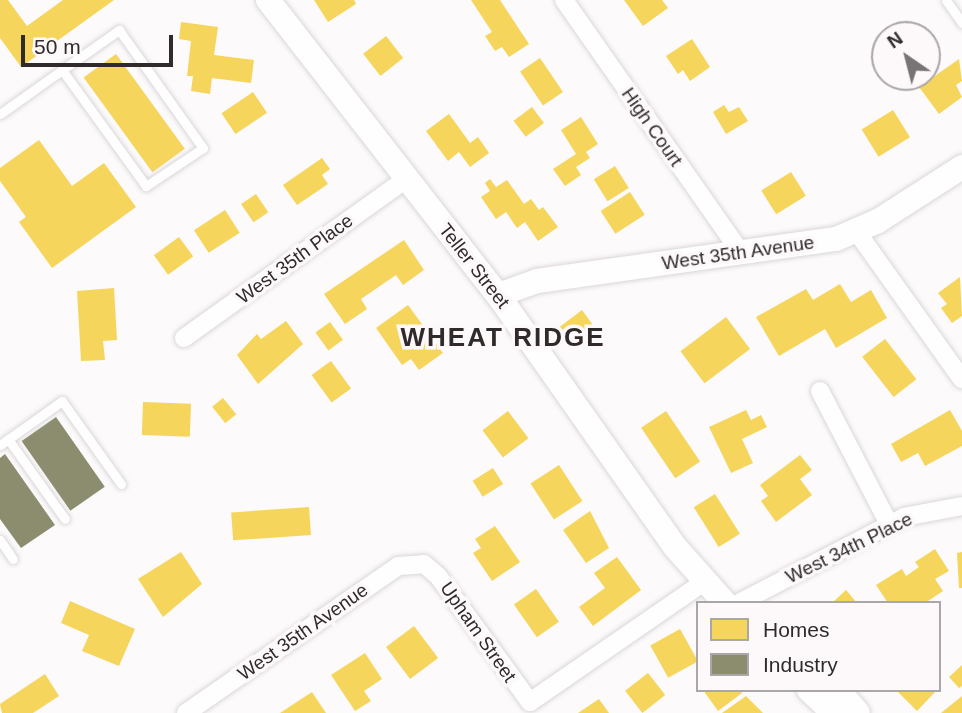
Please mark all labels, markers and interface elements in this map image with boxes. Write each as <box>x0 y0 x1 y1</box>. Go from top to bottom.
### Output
scale bar <box>24 21 177 65</box>
north arrow <box>871 21 941 91</box>
text: N <box>883 27 906 53</box>
text: 50 m <box>34 35 81 58</box>
street label: High Court <box>617 83 687 171</box>
street label: West 35th Place <box>232 209 358 309</box>
street label: Teller Street <box>434 219 514 313</box>
street label: West 35th Avenue <box>660 231 816 275</box>
district label: WHEAT RIDGE <box>402 322 604 354</box>
street label: West 34th Place <box>782 508 916 588</box>
street label: Upham Street <box>435 577 521 687</box>
street label: West 35th Avenue <box>233 578 373 686</box>
legend <box>696 601 941 692</box>
text: Homes <box>763 618 830 641</box>
text: Industry <box>763 653 838 676</box>

